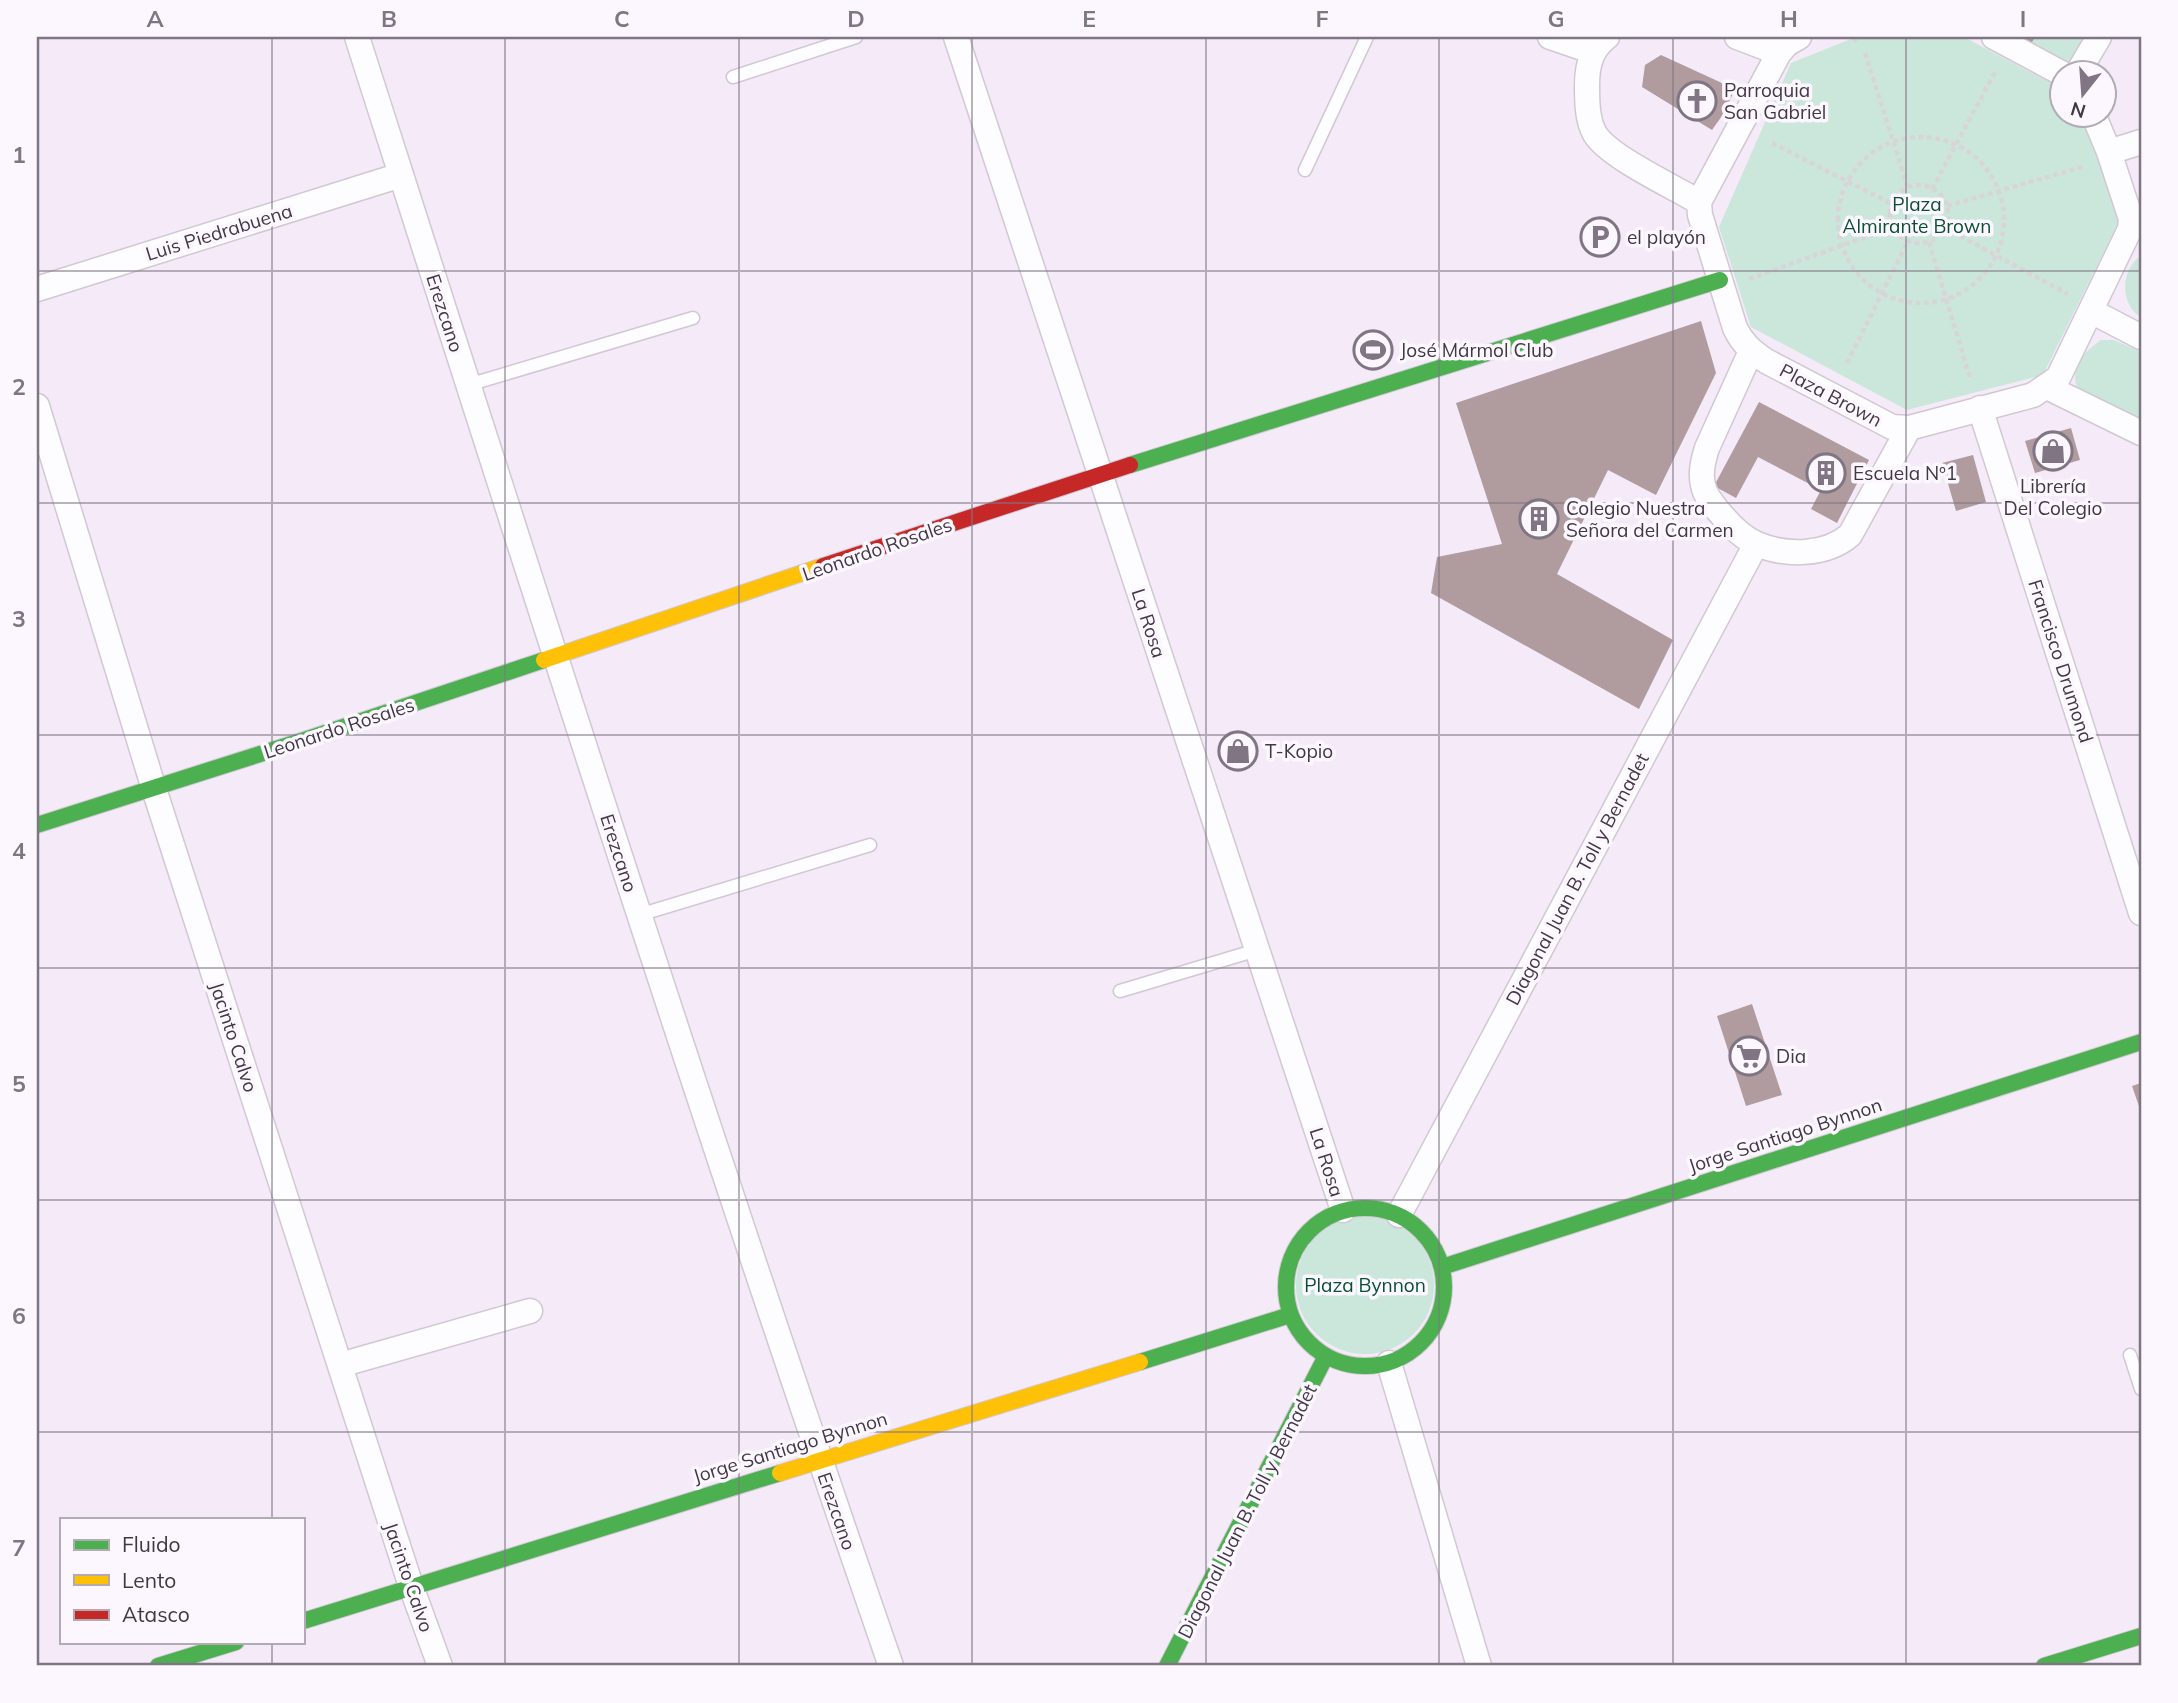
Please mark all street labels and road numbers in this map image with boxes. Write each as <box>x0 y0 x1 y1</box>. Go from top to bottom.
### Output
street label: Luis Piedrabuena <box>143 198 295 266</box>
street label: Erezcano <box>421 271 469 355</box>
street label: Plaza Brown <box>1776 358 1886 432</box>
street label: Leonardo Rosales <box>799 512 955 586</box>
street label: Francisco Drumond <box>2023 576 2099 746</box>
street label: La Rosa <box>1127 585 1171 661</box>
street label: Leonardo Rosales <box>261 692 417 764</box>
street label: Diagonal Juan B. Toll y Bernadet <box>1500 748 1654 1009</box>
street label: Erezcano <box>595 811 643 895</box>
street label: Jacinto Calvo <box>205 979 263 1095</box>
street label: Jorge Santiago Bynnon <box>1685 1092 1885 1178</box>
street label: La Rosa <box>1305 1124 1349 1200</box>
street label: Diagonal Juan B. Toll y Bernadet <box>1172 1380 1322 1642</box>
street label: Jorge Santiago Bynnon <box>690 1406 890 1488</box>
street label: Erezcano <box>813 1469 861 1553</box>
street label: Jacinto Calvo <box>379 1519 439 1635</box>

